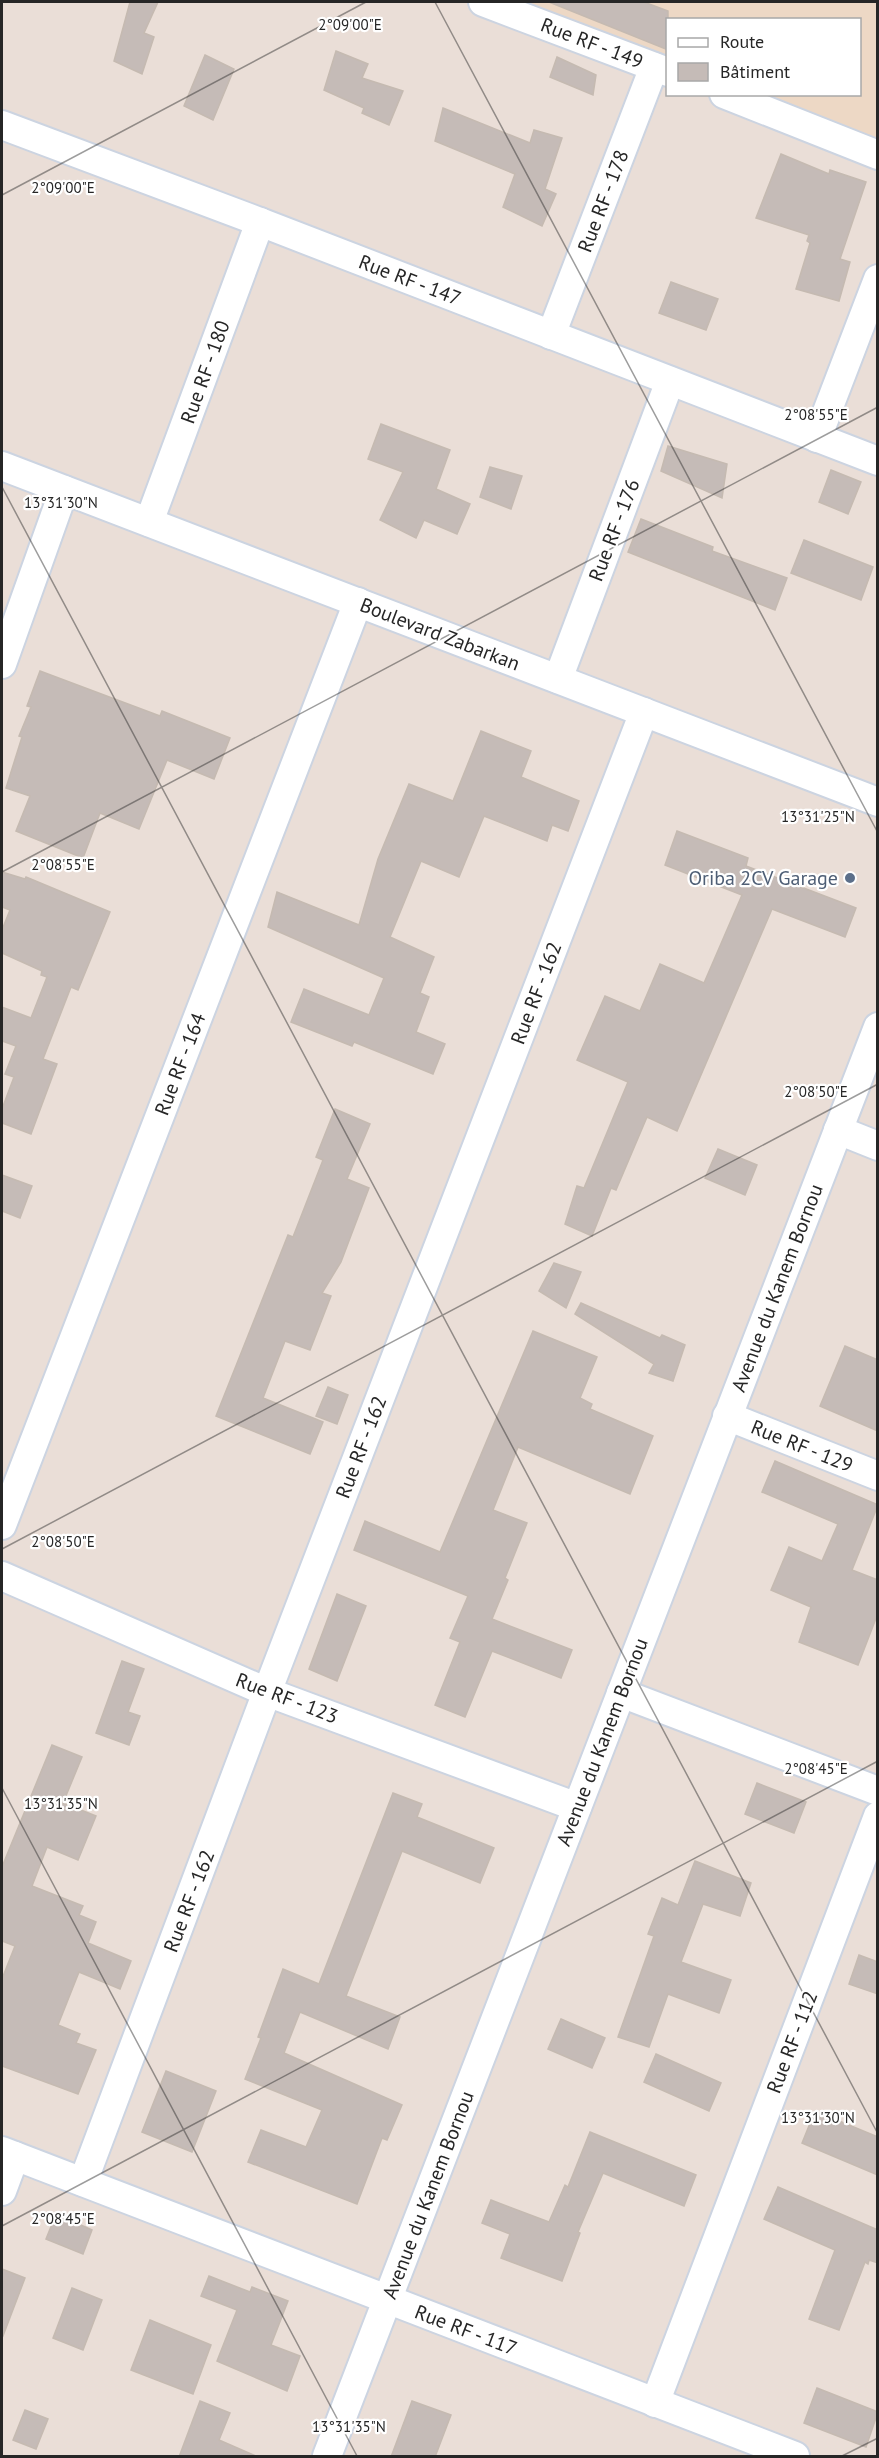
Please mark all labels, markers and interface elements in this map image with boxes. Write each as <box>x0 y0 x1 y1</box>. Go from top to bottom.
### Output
street label: Rue RF - 149 <box>537 12 647 74</box>
text: 2°09'00"E <box>318 15 382 34</box>
legend <box>666 18 861 96</box>
text: Route <box>720 30 764 53</box>
text: Bâtiment <box>720 60 790 83</box>
street label: Rue RF - 178 <box>572 146 634 256</box>
text: 2°09'00"E <box>31 178 95 197</box>
street label: Rue RF - 147 <box>355 249 465 311</box>
street label: Rue RF - 180 <box>174 317 236 427</box>
text: 2°08'55"E <box>784 405 848 424</box>
street label: Rue RF - 176 <box>583 475 645 585</box>
text: 13°31'30"N <box>24 493 98 512</box>
street label: Boulevard Zabarkan <box>356 592 524 676</box>
text: 13°31'25"N <box>781 807 855 826</box>
text: 2°08'55"E <box>31 855 95 874</box>
place label: Oriba 2CV Garage <box>688 865 838 891</box>
marker: Oriba 2CV Garage <box>843 871 857 885</box>
street label: Rue RF - 162 <box>505 938 567 1048</box>
street label: Rue RF - 164 <box>149 1009 211 1119</box>
text: 2°08'50"E <box>784 1082 848 1101</box>
street label: Avenue du Kanem Bornou <box>725 1180 829 1396</box>
street label: Rue RF - 162 <box>330 1392 392 1502</box>
street label: Rue RF - 129 <box>747 1414 857 1478</box>
text: 2°08'50"E <box>31 1532 95 1551</box>
street label: Avenue du Kanem Bornou <box>550 1634 654 1850</box>
street label: Rue RF - 123 <box>232 1667 342 1729</box>
text: 2°08'45"E <box>784 1759 848 1778</box>
text: 13°31'35"N <box>24 1794 98 1813</box>
street label: Rue RF - 162 <box>158 1846 220 1956</box>
street label: Rue RF - 112 <box>761 1987 823 2097</box>
street label: Avenue du Kanem Bornou <box>376 2087 480 2303</box>
text: 13°31'30"N <box>781 2108 855 2127</box>
text: 2°08'45"E <box>31 2209 95 2228</box>
street label: Rue RF - 117 <box>411 2299 521 2361</box>
text: 13°31'35"N <box>312 2417 386 2436</box>

